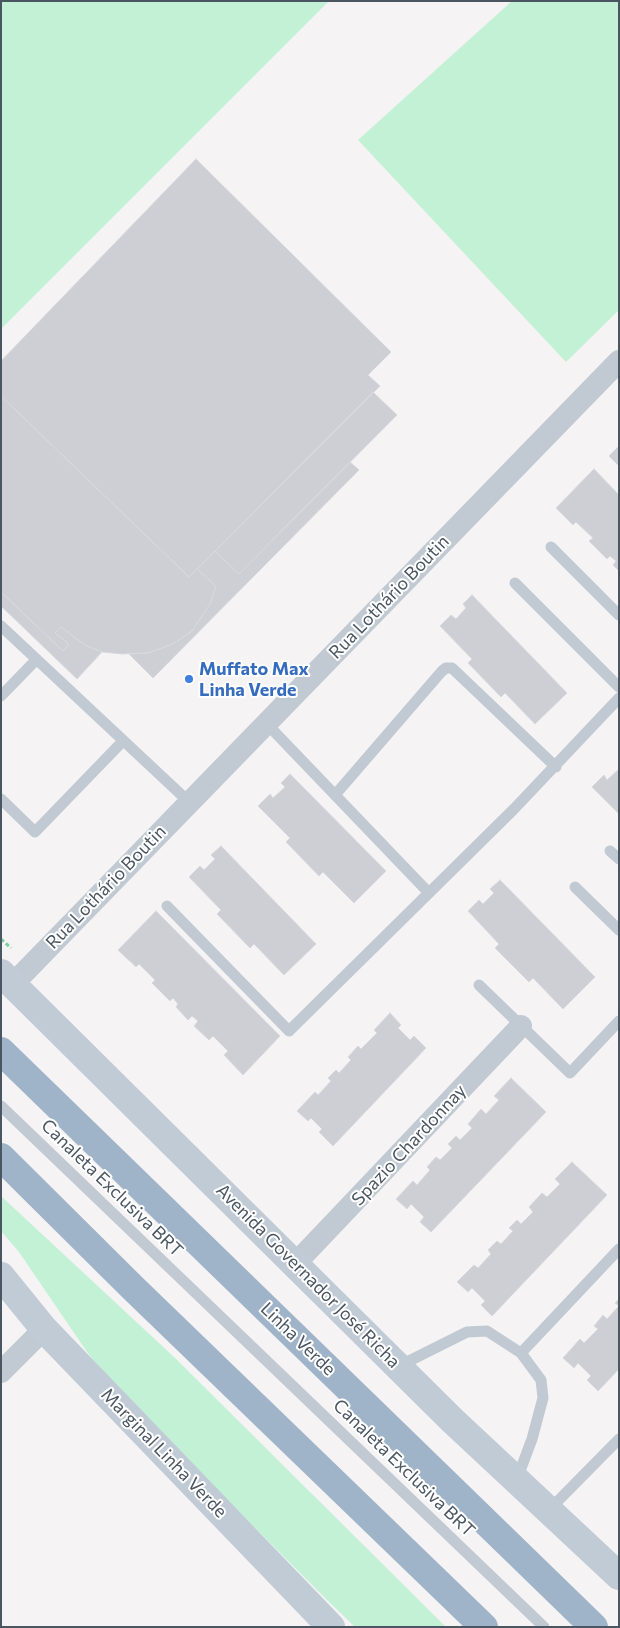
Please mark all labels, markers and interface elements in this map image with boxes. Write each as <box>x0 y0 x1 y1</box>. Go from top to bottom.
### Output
street label: Rua Lothário Boutin <box>324 531 454 663</box>
place label: Muffato Max Linha Verde <box>199 658 309 701</box>
marker: Muffato Max Linha Verde <box>183 673 195 685</box>
street label: Rua Lothário Boutin <box>41 821 171 953</box>
street label: Spazio Chardonnay <box>347 1080 471 1210</box>
street label: Canaleta Exclusiva BRT <box>37 1115 187 1261</box>
street label: Avenida Governador José Richa <box>211 1179 405 1373</box>
street label: Linha Verde <box>256 1298 340 1380</box>
street label: Marginal Linha Verde <box>97 1384 231 1522</box>
street label: Canaleta Exclusiva BRT <box>329 1395 479 1541</box>

